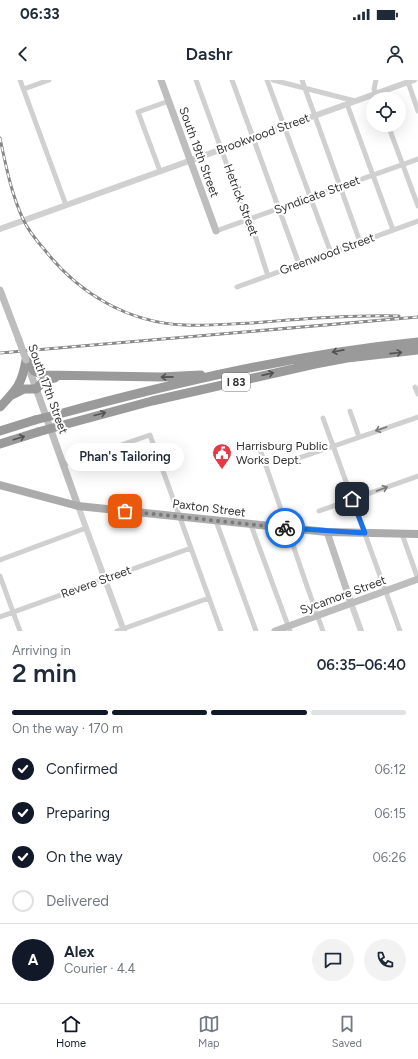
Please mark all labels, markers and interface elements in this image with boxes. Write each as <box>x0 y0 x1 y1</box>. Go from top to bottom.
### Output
text: 06:33 <box>20 5 60 23</box>
icon: back <box>12 43 34 65</box>
text: Dashr <box>185 43 233 65</box>
icon: person <box>384 43 406 65</box>
map controls <box>366 92 406 132</box>
button: locate <box>366 92 406 132</box>
street label: South 19th Street <box>176 105 222 199</box>
street label: Brookwood Street <box>215 111 312 157</box>
street label: Hetrick Street <box>221 162 261 238</box>
street label: Syndicate Street <box>272 173 362 217</box>
street label: Greenwood Street <box>278 230 377 278</box>
street label: South 17th Street <box>25 342 71 436</box>
one-way arrow <box>331 347 344 355</box>
one-way arrow <box>389 349 402 357</box>
one-way arrow <box>261 370 274 378</box>
one-way arrow <box>161 373 174 381</box>
road number: I 83 <box>222 373 250 391</box>
one-way arrow <box>94 410 107 417</box>
one-way arrow <box>376 426 388 434</box>
one-way arrow <box>12 434 25 441</box>
place label: Harrisburg Public Works Dept. <box>236 439 328 467</box>
public building icon: Harrisburg Public Works Dept. <box>211 442 233 470</box>
callout: Phan's Tailoring <box>66 443 184 471</box>
text: Phan's Tailoring <box>79 449 171 464</box>
pin <box>335 482 369 516</box>
one-way arrow <box>376 484 388 492</box>
icon: home <box>341 488 363 510</box>
pin <box>108 494 142 528</box>
street label: Paxton Street <box>172 497 247 519</box>
icon: bag <box>114 500 136 522</box>
courier <box>265 508 305 548</box>
icon: bike <box>274 517 296 539</box>
street label: Revere Street <box>59 563 133 601</box>
street label: Sycamore Street <box>298 573 388 617</box>
text: Arriving in <box>12 643 71 658</box>
text: 06:35–06:40 <box>317 656 406 674</box>
text: 2 min <box>12 657 77 689</box>
text: On the way · 170 m <box>12 721 123 736</box>
icon: check <box>12 758 34 780</box>
text: Confirmed <box>46 760 118 778</box>
text: 06:12 <box>374 762 406 777</box>
icon: check <box>12 802 34 824</box>
text: Preparing <box>46 804 110 822</box>
text: 06:15 <box>374 806 406 821</box>
icon: check <box>12 846 34 868</box>
text: On the way <box>46 848 123 866</box>
text: 06:26 <box>372 850 406 865</box>
text: Delivered <box>46 892 109 910</box>
button: chat <box>312 939 354 981</box>
button: phone <box>364 939 406 981</box>
text: Alex <box>64 943 94 961</box>
text: A <box>28 951 38 969</box>
text: Courier · 4.4 <box>64 961 136 976</box>
tab: Home <box>56 1013 86 1050</box>
tab: Map <box>198 1013 220 1050</box>
tab: Saved <box>332 1013 362 1050</box>

